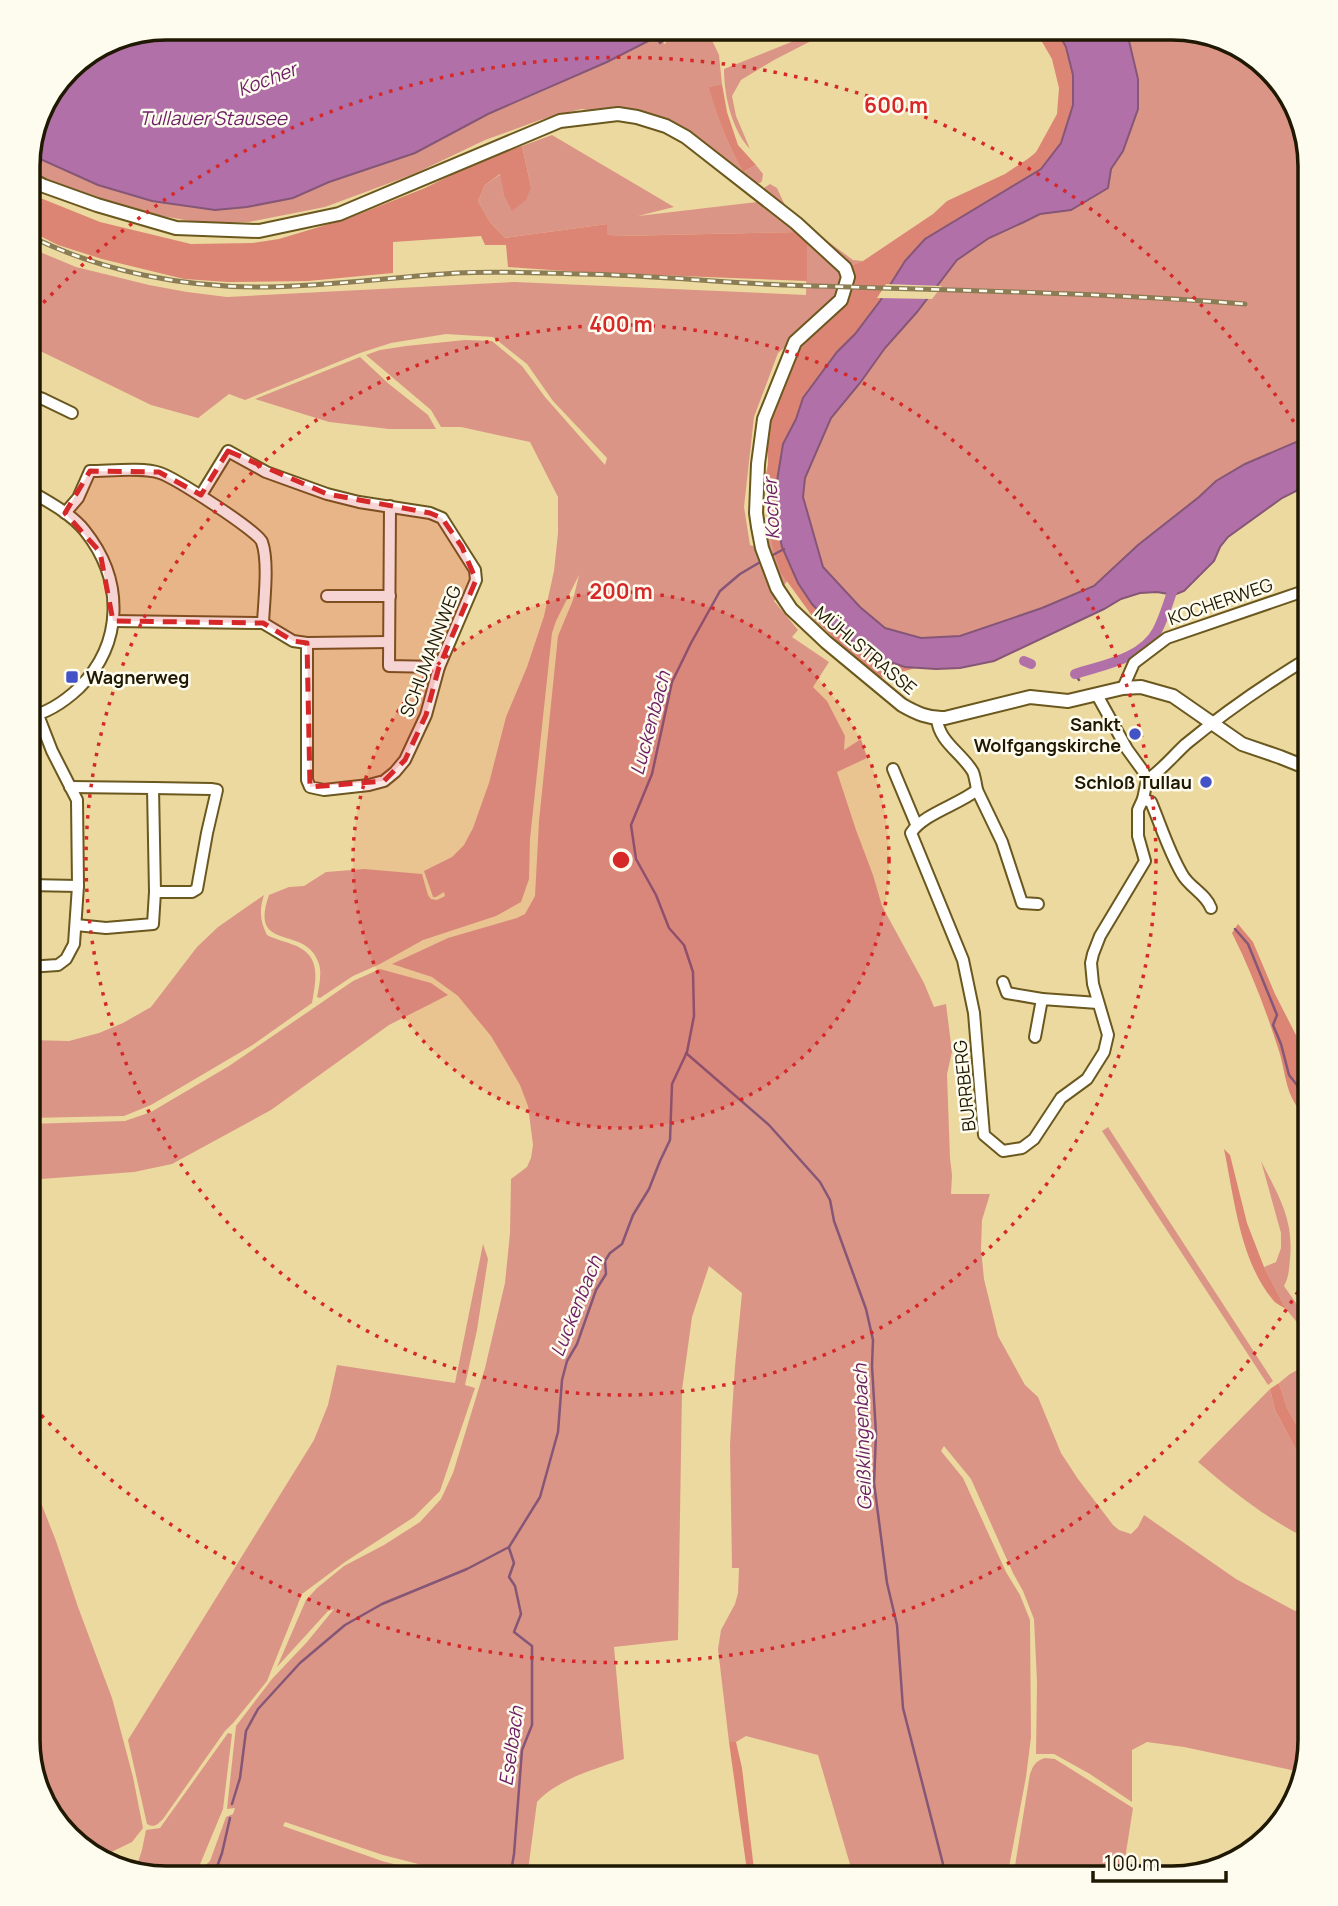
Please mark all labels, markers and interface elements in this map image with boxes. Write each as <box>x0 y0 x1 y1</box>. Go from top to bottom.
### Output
water label: Kocher <box>234 55 302 102</box>
text: 600 m <box>864 91 928 119</box>
water label: Tullauer Stausee <box>139 105 289 131</box>
text: 400 m <box>589 310 653 338</box>
water label: Kocher <box>756 475 786 540</box>
street label: KOCHERWEG <box>1164 572 1276 630</box>
text: 200 m <box>589 577 653 605</box>
street label: SCHUMANNWEG <box>394 581 466 720</box>
street label: MÜHLSTRASSE <box>810 600 922 700</box>
place label: Wagnerweg <box>86 665 189 689</box>
water label: Luckenbach <box>624 668 677 778</box>
marker: Wagnerweg <box>64 669 80 685</box>
place label: Sankt Wolfgangskirche <box>974 712 1121 757</box>
marker: Sankt Wolfgangskirche <box>1127 726 1143 742</box>
place label: Schloß Tullau <box>1074 770 1192 794</box>
marker: Schloß Tullau <box>1198 774 1214 790</box>
centre of rings <box>609 848 633 872</box>
street label: BURRBERG <box>947 1039 981 1133</box>
water label: Luckenbach <box>544 1251 608 1360</box>
water label: Geißklingenbach <box>846 1362 878 1511</box>
water label: Eselbach <box>493 1704 530 1787</box>
scale bar <box>1093 1840 1226 1884</box>
text: 100 m <box>1104 1849 1160 1877</box>

